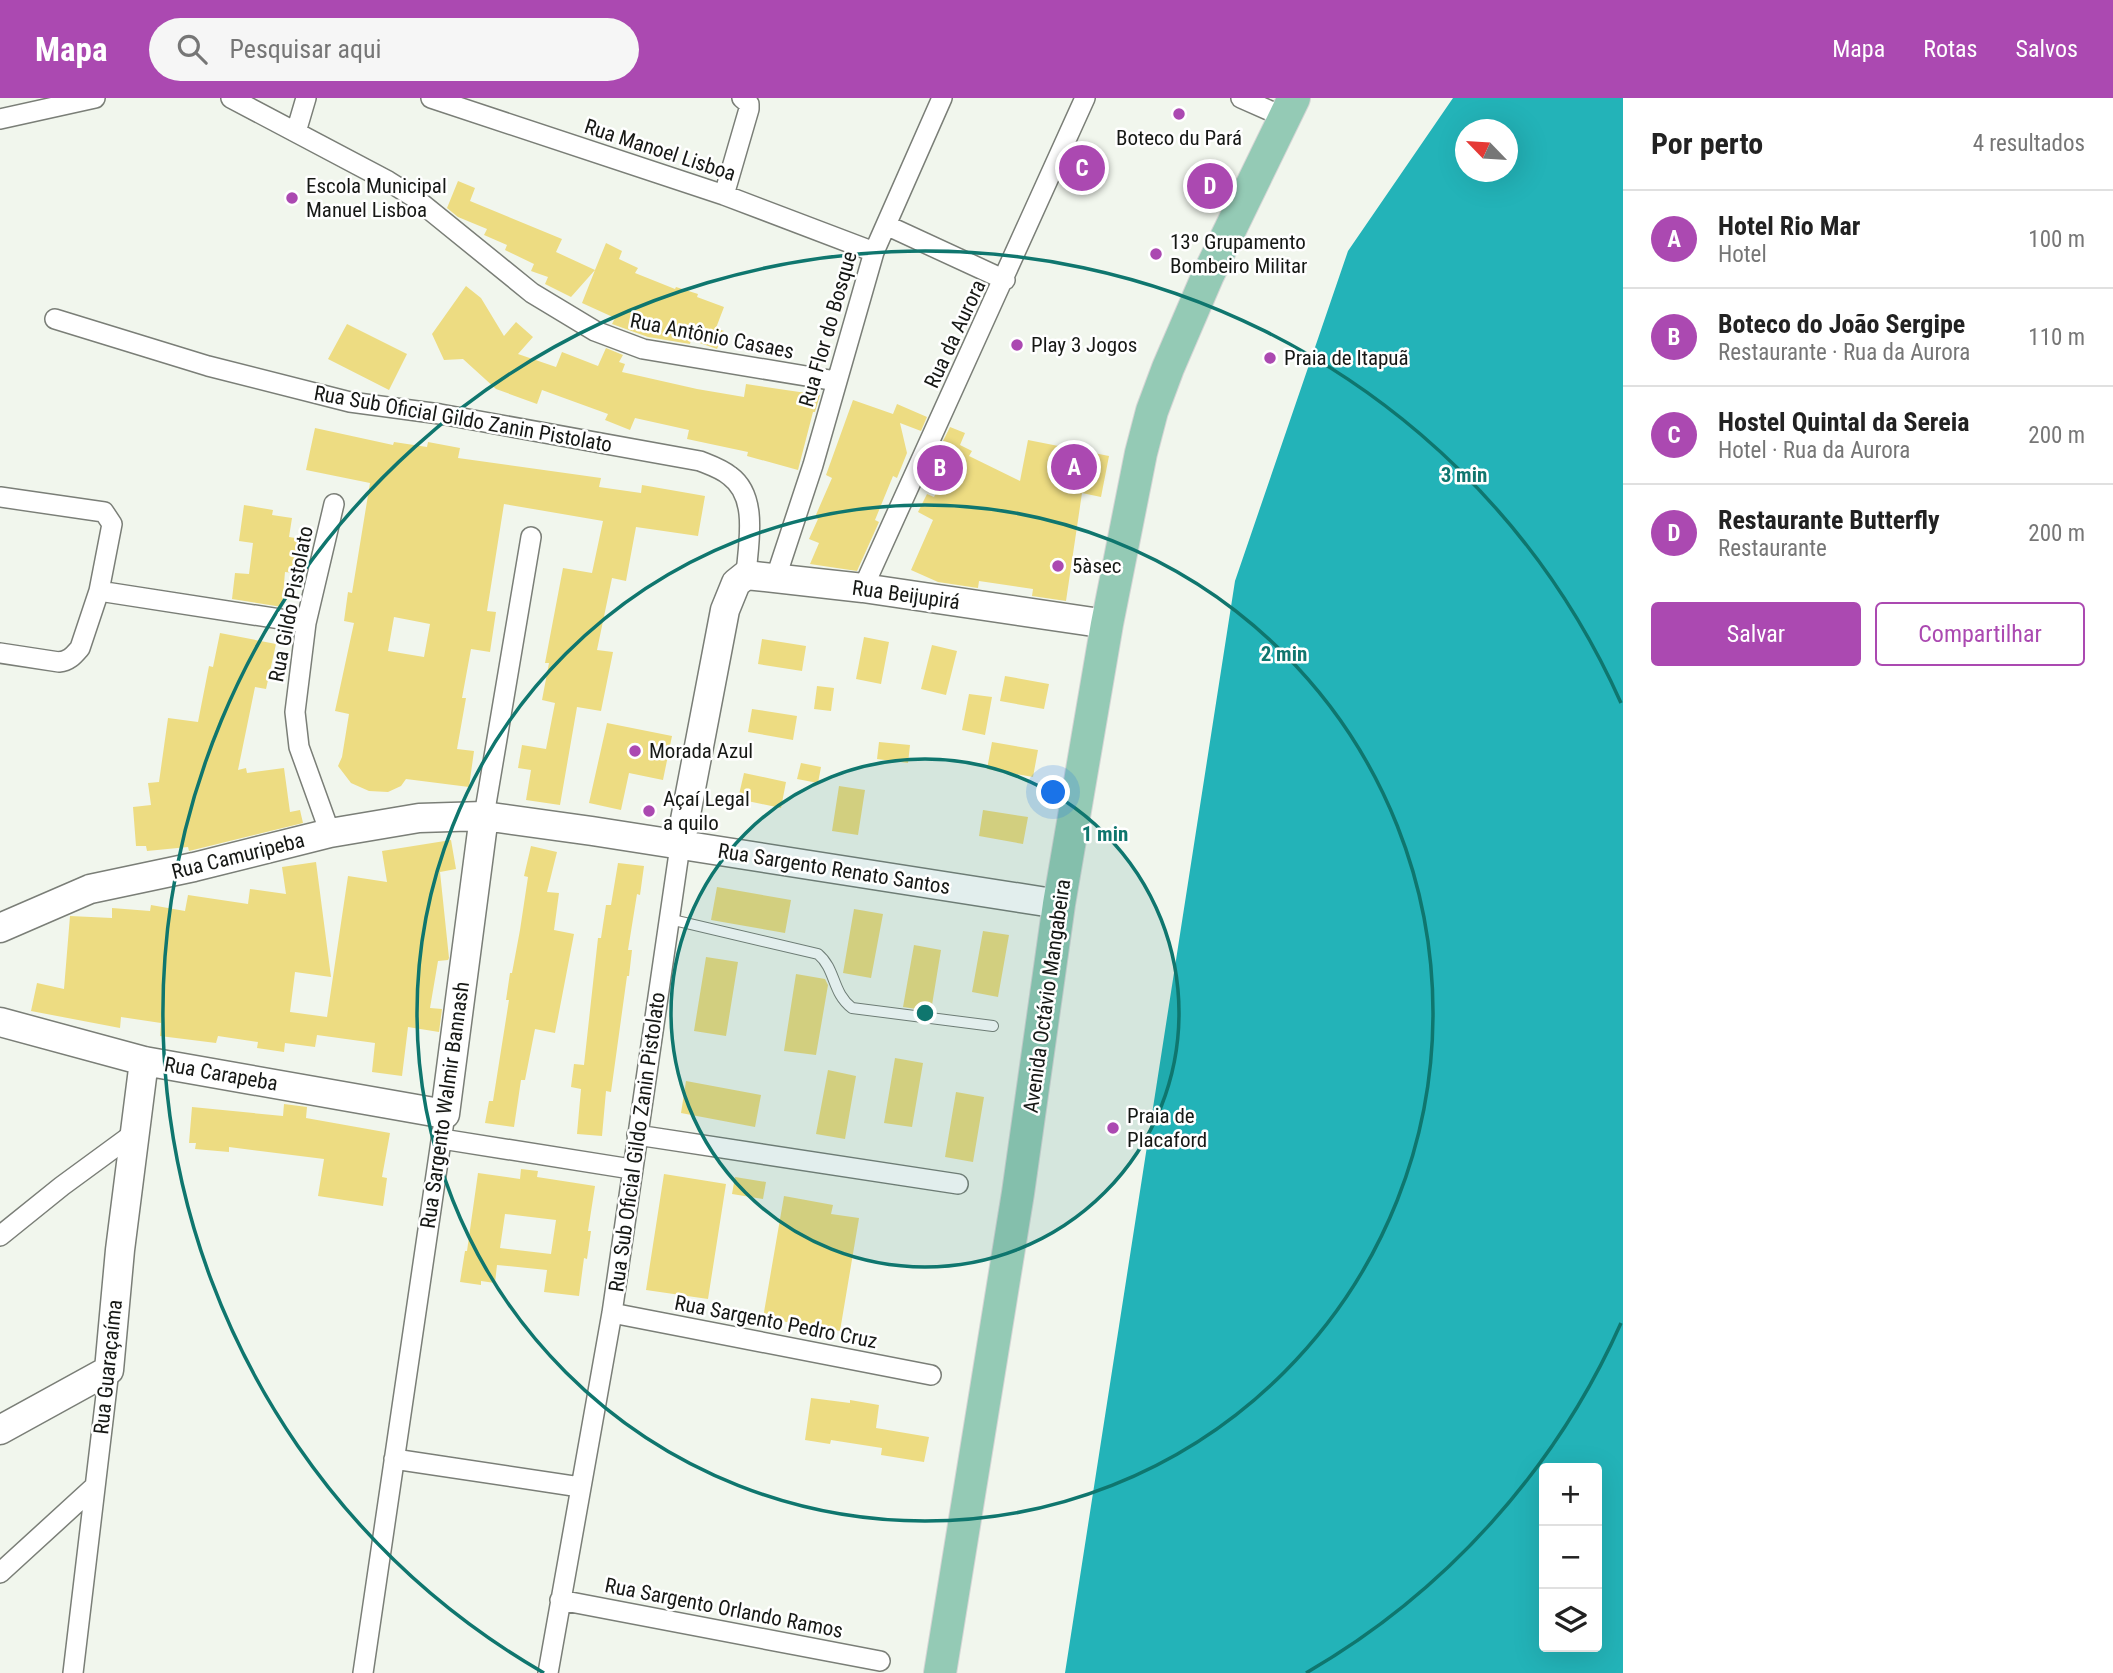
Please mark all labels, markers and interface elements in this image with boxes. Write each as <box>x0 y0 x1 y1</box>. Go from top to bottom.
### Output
search box <box>149 18 639 81</box>
text: Mapa <box>35 30 107 69</box>
icon: search <box>173 30 211 68</box>
text: Pesquisar aqui <box>229 34 382 64</box>
text: Mapa <box>1832 35 1885 63</box>
text: Rotas <box>1923 35 1977 63</box>
text: Salvos <box>2015 35 2078 63</box>
marker: Boteco du Pará <box>1171 106 1187 122</box>
street label: Rua Manoel Lisboa <box>581 114 739 186</box>
north arrow <box>1455 119 1518 182</box>
place label: Boteco du Pará <box>1116 126 1242 150</box>
text: Por perto <box>1651 126 1763 161</box>
text: 4 resultados <box>1973 130 2085 157</box>
pin: C <box>1059 142 1105 194</box>
pin: D <box>1187 160 1233 212</box>
place label: Escola Municipal Manuel Lisboa <box>306 174 447 222</box>
marker: Escola Municipal Manuel Lisboa <box>284 190 300 206</box>
text: Hotel Rio Mar <box>1718 211 1860 241</box>
text: A <box>1667 226 1681 253</box>
text: 100 m <box>2028 226 2085 253</box>
place label: 13º Grupamento Bombeiro Militar <box>1170 230 1307 278</box>
text: Hotel <box>1718 241 1767 268</box>
marker: 13º Grupamento Bombeiro Militar <box>1148 246 1164 262</box>
street label: Rua Flor do Bosque <box>794 248 862 410</box>
street label: Rua da Aurora <box>920 276 990 392</box>
street label: Rua Antônio Casaes <box>628 308 796 364</box>
text: Boteco do João Sergipe <box>1718 309 1965 339</box>
text: B <box>1668 324 1680 351</box>
text: 110 m <box>2028 324 2085 351</box>
place label: Play 3 Jogos <box>1031 333 1137 357</box>
marker: Play 3 Jogos <box>1009 337 1025 353</box>
text: Restaurante · Rua da Aurora <box>1718 339 1970 366</box>
place label: Praia de Itapuã <box>1284 346 1409 370</box>
marker: Praia de Itapuã <box>1262 350 1278 366</box>
street label: Rua Sub Oficial Gildo Zanin Pistolato <box>312 381 614 457</box>
text: Hostel Quintal da Sereia <box>1718 407 1969 437</box>
text: C <box>1667 422 1681 449</box>
text: 200 m <box>2028 422 2085 449</box>
text: Hotel · Rua da Aurora <box>1718 437 1910 464</box>
pin: A <box>1051 441 1097 493</box>
pin: B <box>917 442 963 494</box>
text: 3 min <box>1441 463 1487 487</box>
text: Restaurante Butterfly <box>1718 505 1940 535</box>
text: D <box>1668 520 1681 547</box>
text: 200 m <box>2028 520 2085 547</box>
street label: Rua Gildo Pistolato <box>264 524 318 684</box>
text: Restaurante <box>1718 535 1827 562</box>
place label: 5àsec <box>1072 554 1122 578</box>
marker: 5àsec <box>1050 558 1066 574</box>
street label: Rua Beijupirá <box>851 576 961 614</box>
button: Salvar <box>1651 602 1861 666</box>
button: Compartilhar <box>1875 602 2085 666</box>
text: 2 min <box>1261 642 1307 666</box>
place label: Morada Azul <box>649 739 753 763</box>
marker: Morada Azul <box>627 743 643 759</box>
your location <box>1036 775 1070 809</box>
place label: Açaí Legal a quilo <box>663 787 750 835</box>
marker: Açaí Legal a quilo <box>641 803 657 819</box>
text: 1 min <box>1082 822 1128 846</box>
street label: Rua Camuripeba <box>169 828 307 884</box>
street label: Rua Sargento Renato Santos <box>716 839 952 899</box>
street label: Avenida Octávio Mangabeira <box>1019 878 1075 1114</box>
street label: Rua Sargento Walmir Bannash <box>416 980 474 1230</box>
street label: Rua Sub Oficial Gildo Zanin Pistolato <box>604 991 670 1293</box>
centre of rings <box>913 1001 937 1025</box>
street label: Rua Carapeba <box>162 1052 280 1096</box>
place label: Praia de Placaford <box>1127 1104 1207 1152</box>
marker: Praia de Placaford <box>1105 1120 1121 1136</box>
street label: Rua Sargento Pedro Cruz <box>673 1291 879 1353</box>
street label: Rua Guaraçaíma <box>89 1298 127 1436</box>
map controls <box>1539 1463 1602 1652</box>
button: + <box>1539 1463 1602 1526</box>
button: − <box>1539 1526 1602 1589</box>
street label: Rua Sargento Orlando Ramos <box>603 1573 845 1643</box>
button: layers <box>1539 1589 1602 1652</box>

